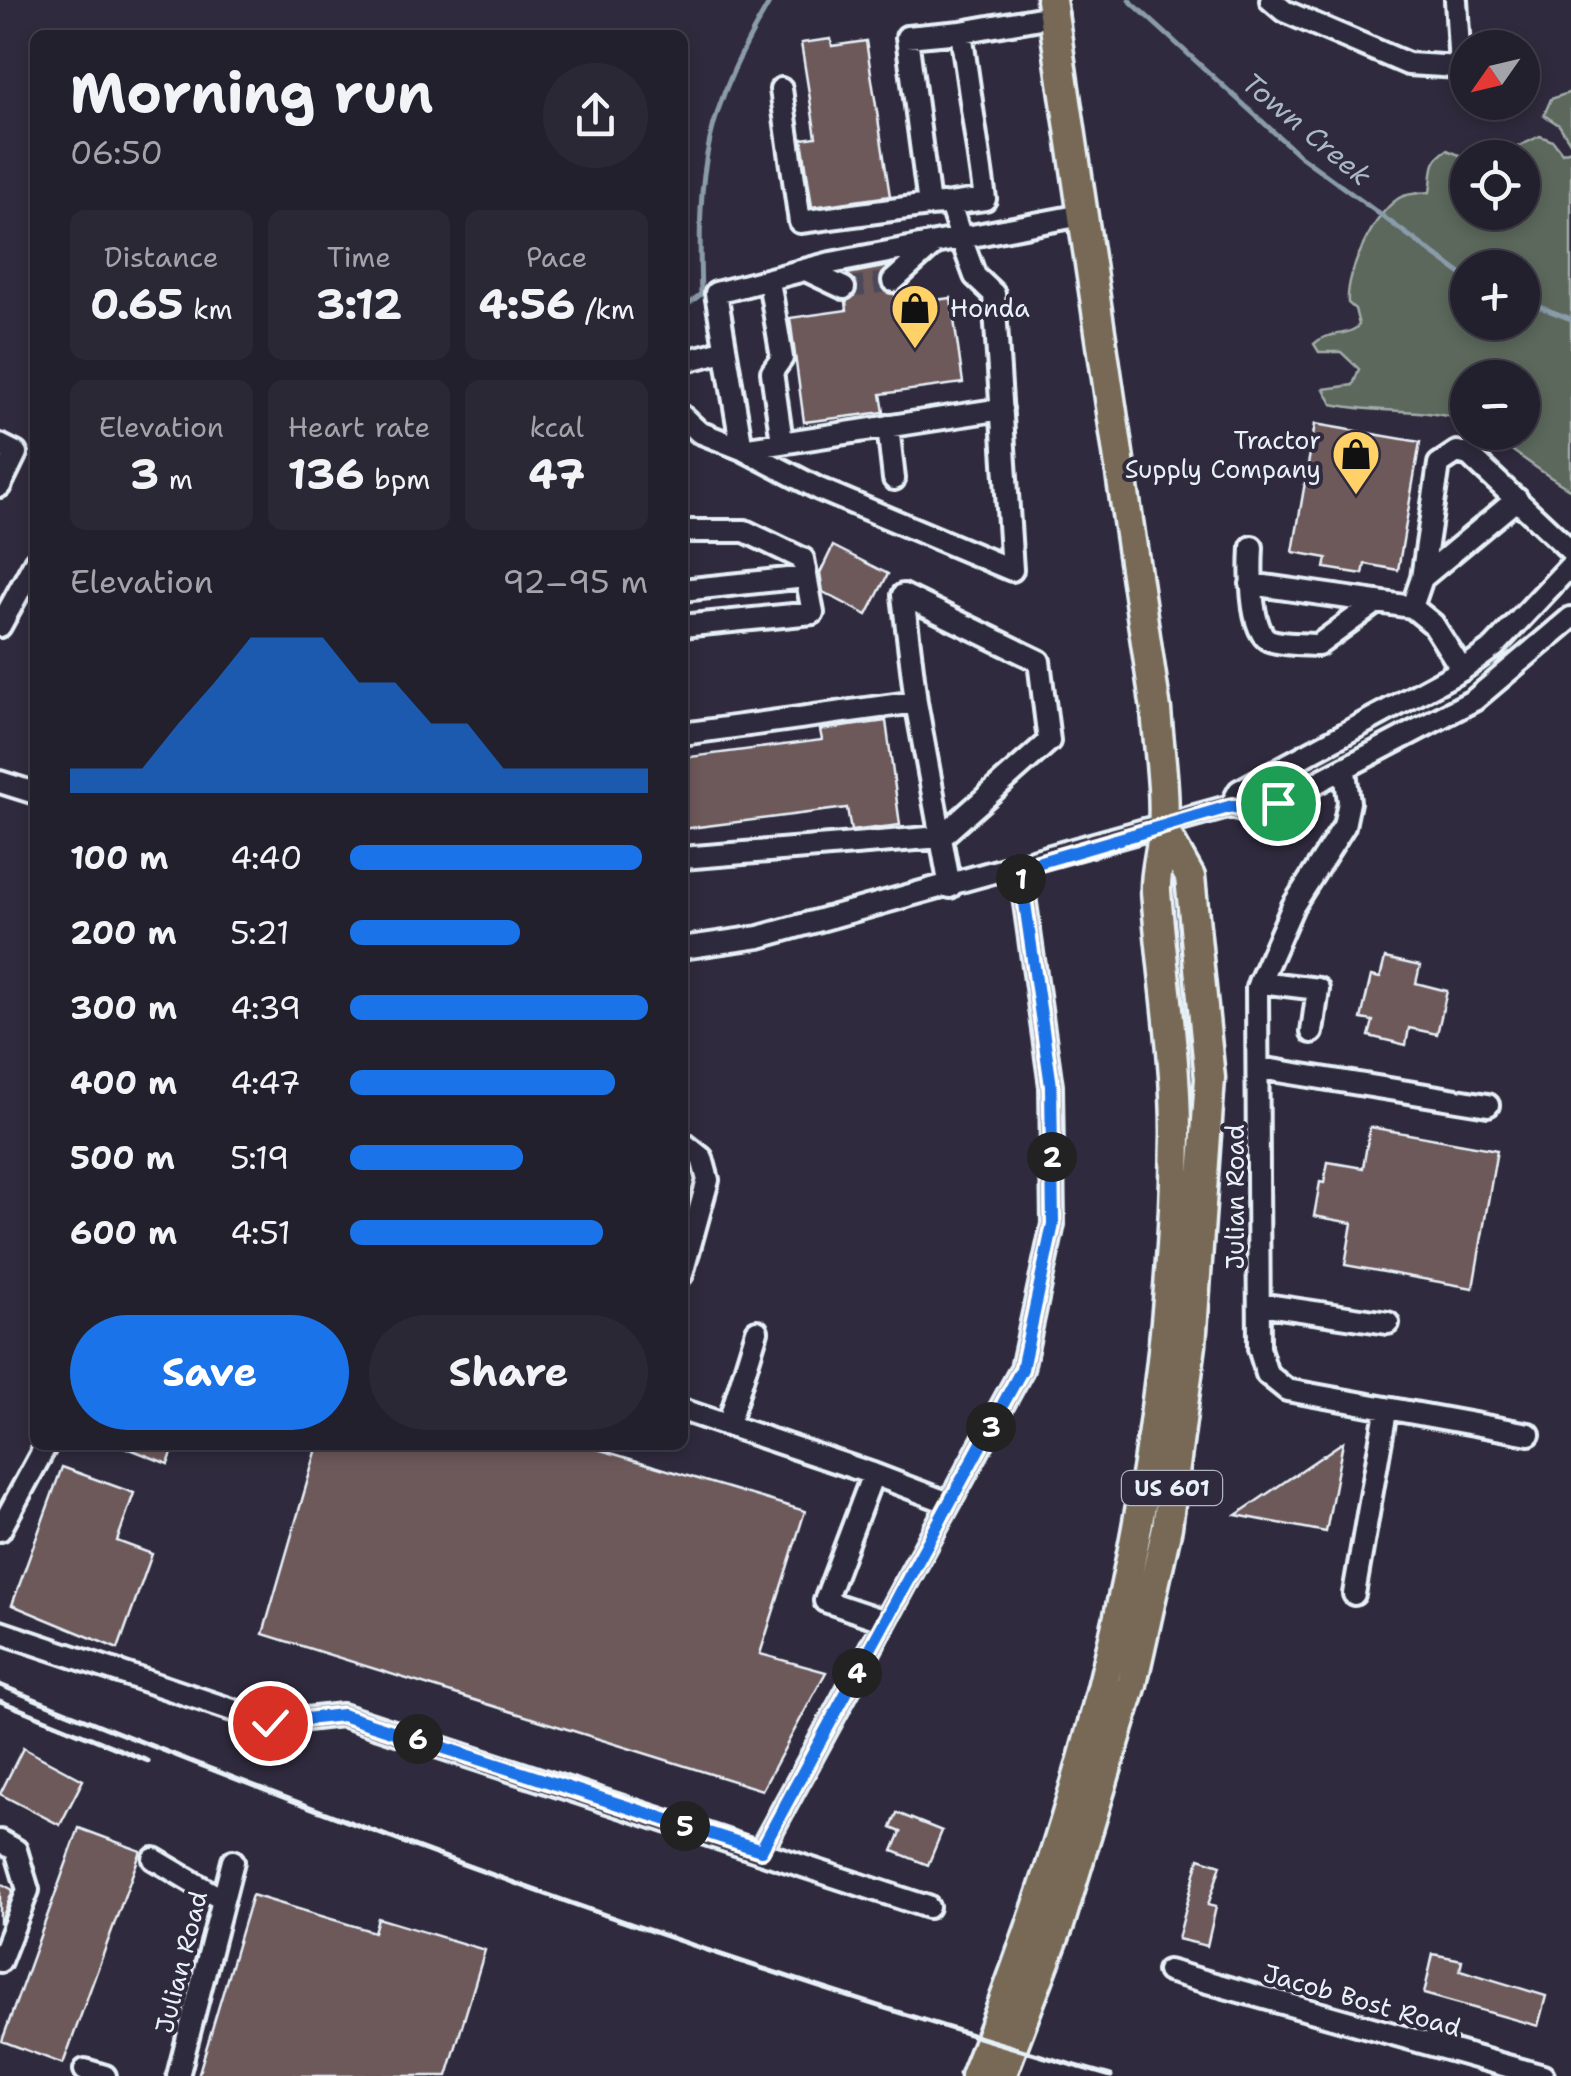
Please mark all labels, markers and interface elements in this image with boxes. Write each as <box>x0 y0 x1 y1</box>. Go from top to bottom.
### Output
north arrow <box>1450 30 1540 120</box>
map controls <box>1450 30 1540 450</box>
text: Morning run <box>70 56 434 130</box>
button: share <box>543 63 648 168</box>
water label: Town Creek <box>1234 64 1380 194</box>
text: 06:50 <box>70 131 163 174</box>
button: locate <box>1450 140 1540 230</box>
text: Distance <box>104 238 219 276</box>
text: Time <box>327 238 391 276</box>
text: Pace <box>526 238 587 276</box>
button: + <box>1450 250 1540 340</box>
text: 0.65 <box>90 276 183 332</box>
text: 3:12 <box>316 276 402 332</box>
text: 4:56 <box>478 276 575 332</box>
shop icon: Honda <box>889 282 941 350</box>
text: km <box>183 290 233 328</box>
text: /km <box>575 290 635 328</box>
place label: Honda <box>950 291 1030 325</box>
button: − <box>1450 360 1540 450</box>
text: Elevation <box>99 408 224 446</box>
text: Heart rate <box>288 408 430 446</box>
text: kcal <box>529 408 584 446</box>
place label: Tractor Supply Company <box>1125 423 1321 486</box>
shop icon: Tractor Supply Company <box>1330 428 1382 496</box>
text: 3 <box>130 446 159 502</box>
text: 136 <box>287 446 365 502</box>
text: 47 <box>528 446 585 502</box>
text: m <box>159 460 193 498</box>
text: bpm <box>365 460 431 498</box>
text: Elevation <box>70 560 213 603</box>
text: 92–95 m <box>502 560 648 603</box>
pin <box>1236 761 1321 846</box>
icon: arrive <box>1251 776 1306 831</box>
text: 100 m <box>70 836 169 879</box>
text: 4:40 <box>230 836 303 879</box>
pin: 1 <box>996 854 1046 904</box>
text: 1 <box>1015 860 1027 898</box>
text: 200 m <box>70 911 177 954</box>
text: 5:21 <box>230 911 290 954</box>
text: 300 m <box>70 986 177 1029</box>
text: 4:39 <box>230 986 301 1029</box>
text: 400 m <box>70 1061 177 1104</box>
text: 4:47 <box>230 1061 301 1104</box>
street label: Julian Road <box>1218 1124 1252 1270</box>
pin: 2 <box>1027 1132 1077 1182</box>
text: 500 m <box>70 1136 175 1179</box>
text: 5:19 <box>230 1136 289 1179</box>
text: 2 <box>1042 1138 1062 1176</box>
text: 600 m <box>70 1211 177 1254</box>
text: 4:51 <box>230 1211 291 1254</box>
button: Save <box>70 1315 349 1430</box>
button: Share <box>369 1315 648 1430</box>
pin: 3 <box>966 1402 1016 1452</box>
text: 3 <box>981 1408 1001 1446</box>
road number: US 601 <box>1122 1471 1222 1505</box>
pin: 4 <box>832 1648 882 1698</box>
text: 4 <box>847 1654 867 1692</box>
pin <box>228 1681 313 1766</box>
icon: check <box>243 1696 298 1751</box>
pin: 6 <box>393 1714 443 1764</box>
text: 6 <box>408 1720 428 1758</box>
pin: 5 <box>660 1801 710 1851</box>
text: 5 <box>676 1807 694 1845</box>
street label: Julian Road <box>147 1887 215 2037</box>
street label: Jacob Bost Road <box>1259 1956 1465 2045</box>

